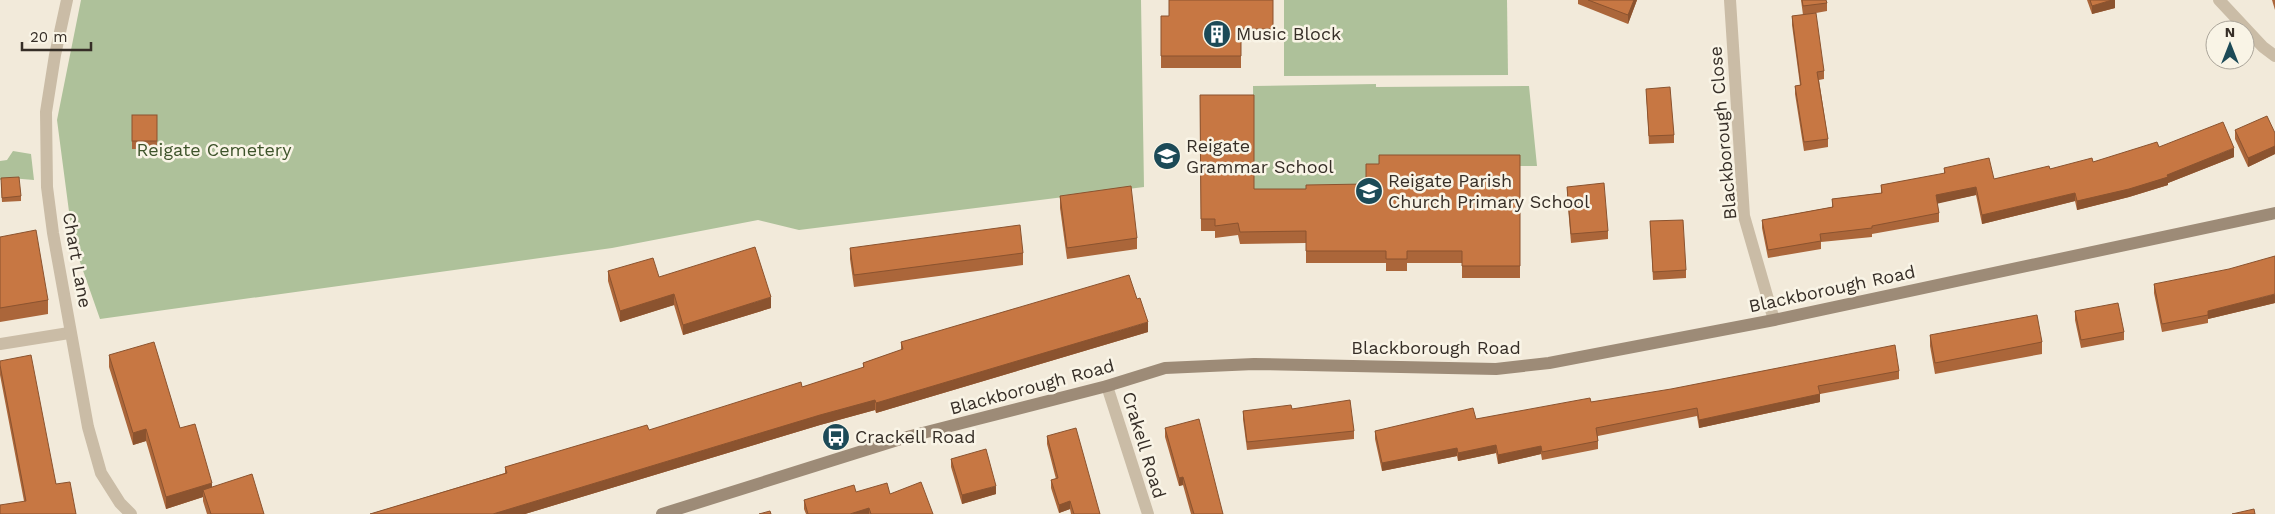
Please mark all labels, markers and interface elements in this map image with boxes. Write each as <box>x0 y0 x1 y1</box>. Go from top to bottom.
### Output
building icon: Music Block <box>1202 19 1232 49</box>
scale bar <box>22 20 91 52</box>
north arrow <box>2205 20 2255 70</box>
place label: Music Block <box>1236 23 1341 44</box>
text: N <box>2225 24 2235 40</box>
text: 20 m <box>30 28 68 46</box>
street label: Blackborough Close <box>1704 45 1741 221</box>
place label: Reigate Grammar School <box>1186 135 1334 177</box>
park label: Reigate Cemetery <box>137 139 292 160</box>
school or university icon: Reigate Grammar School <box>1152 141 1182 171</box>
place label: Reigate Parish Church Primary School <box>1388 170 1590 212</box>
school or university icon: Reigate Parish Church Primary School <box>1354 176 1384 206</box>
street label: Chart Lane <box>59 210 96 309</box>
street label: Blackborough Road <box>1747 261 1917 316</box>
street label: Blackborough Road <box>1351 337 1521 358</box>
street label: Blackborough Road <box>947 354 1116 419</box>
street label: Crakell Road <box>1118 389 1171 501</box>
bus stop icon: Crackell Road <box>821 422 851 452</box>
place label: Crackell Road <box>855 426 975 447</box>

